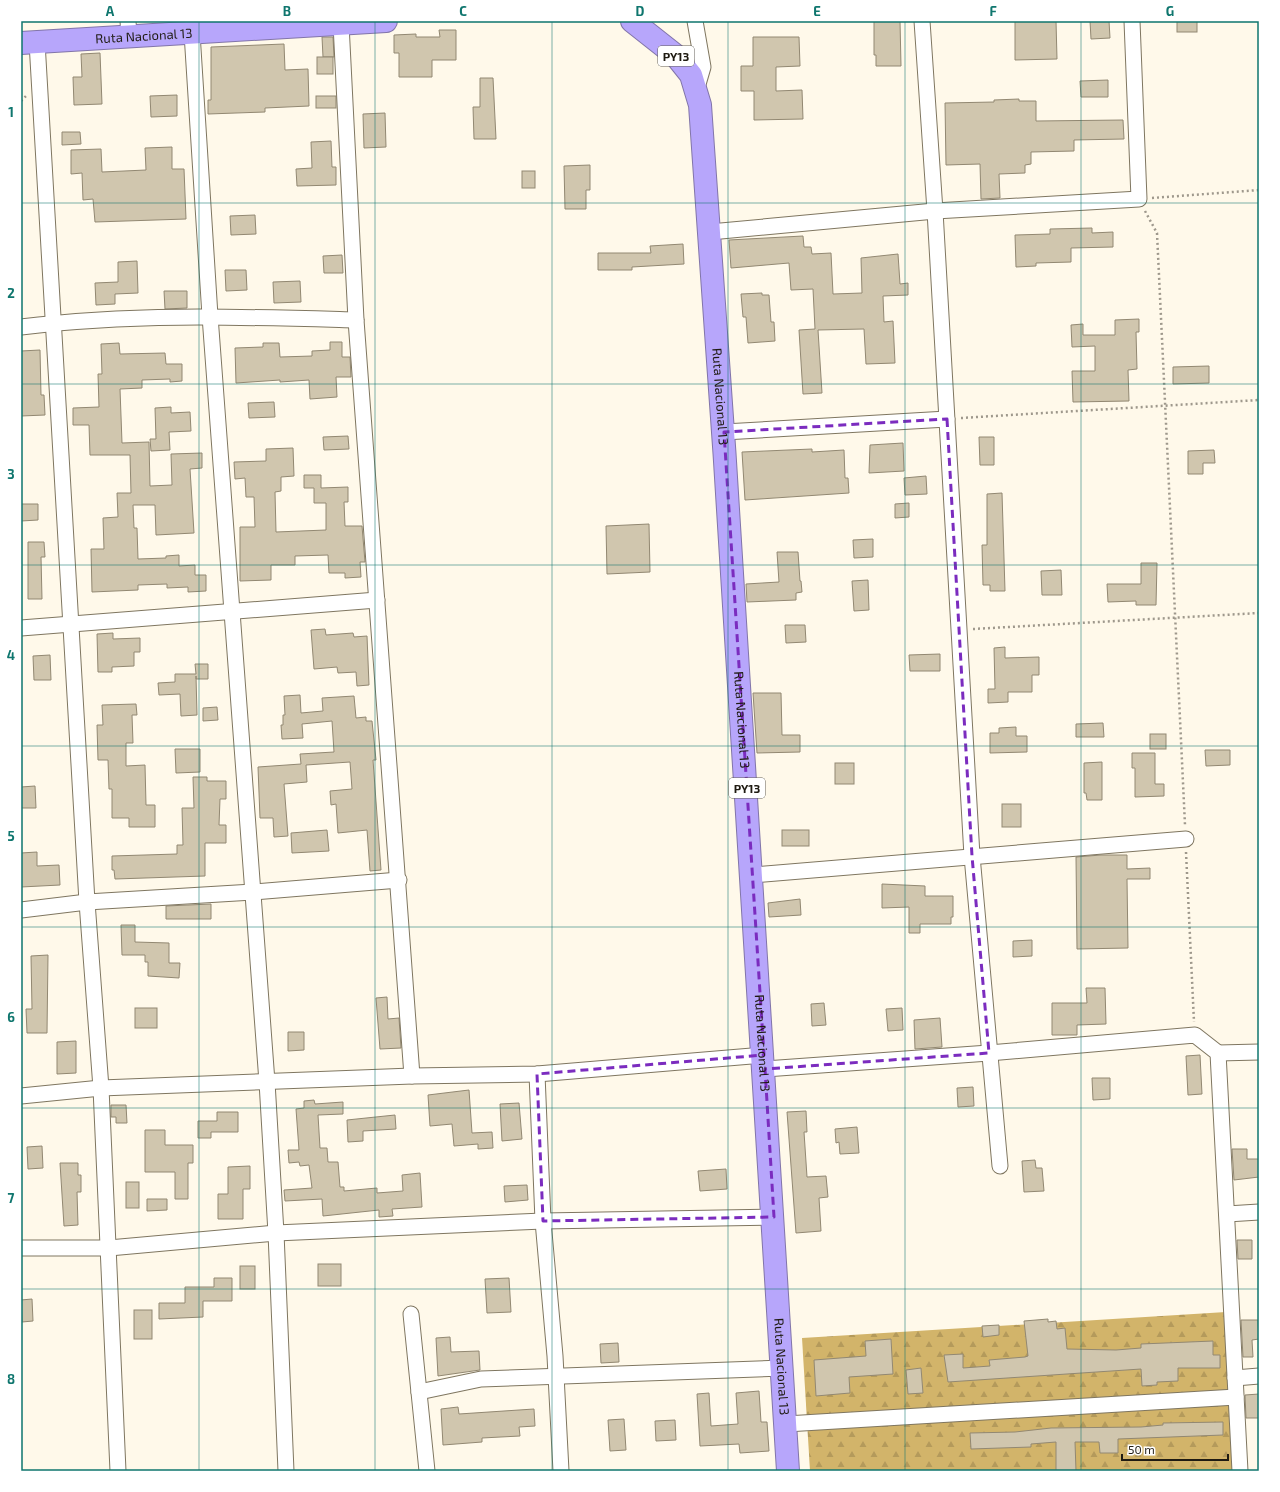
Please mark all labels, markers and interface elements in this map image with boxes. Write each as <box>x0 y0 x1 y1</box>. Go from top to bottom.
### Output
text: A <box>106 3 115 19</box>
text: B <box>283 3 291 19</box>
text: C <box>459 3 467 19</box>
text: D <box>636 3 645 19</box>
text: E <box>813 3 821 19</box>
text: F <box>989 3 997 19</box>
text: G <box>1166 3 1174 19</box>
street label: Ruta Nacional 13 <box>95 25 193 47</box>
road number: PY13 <box>658 46 694 66</box>
text: 1 <box>8 104 14 120</box>
text: 2 <box>7 285 15 301</box>
street label: Ruta Nacional 13 <box>709 347 732 446</box>
text: 3 <box>7 466 15 482</box>
text: 4 <box>7 647 15 663</box>
street label: Ruta Nacional 13 <box>731 671 753 769</box>
road number: PY13 <box>729 778 765 798</box>
text: 5 <box>7 828 15 844</box>
street label: Ruta Nacional 13 <box>752 994 774 1092</box>
text: 6 <box>7 1009 15 1025</box>
text: 7 <box>8 1190 15 1206</box>
street label: Ruta Nacional 13 <box>771 1317 793 1416</box>
text: 8 <box>7 1371 15 1387</box>
scale bar <box>1122 1436 1228 1462</box>
text: 50 m <box>1128 1442 1155 1456</box>

